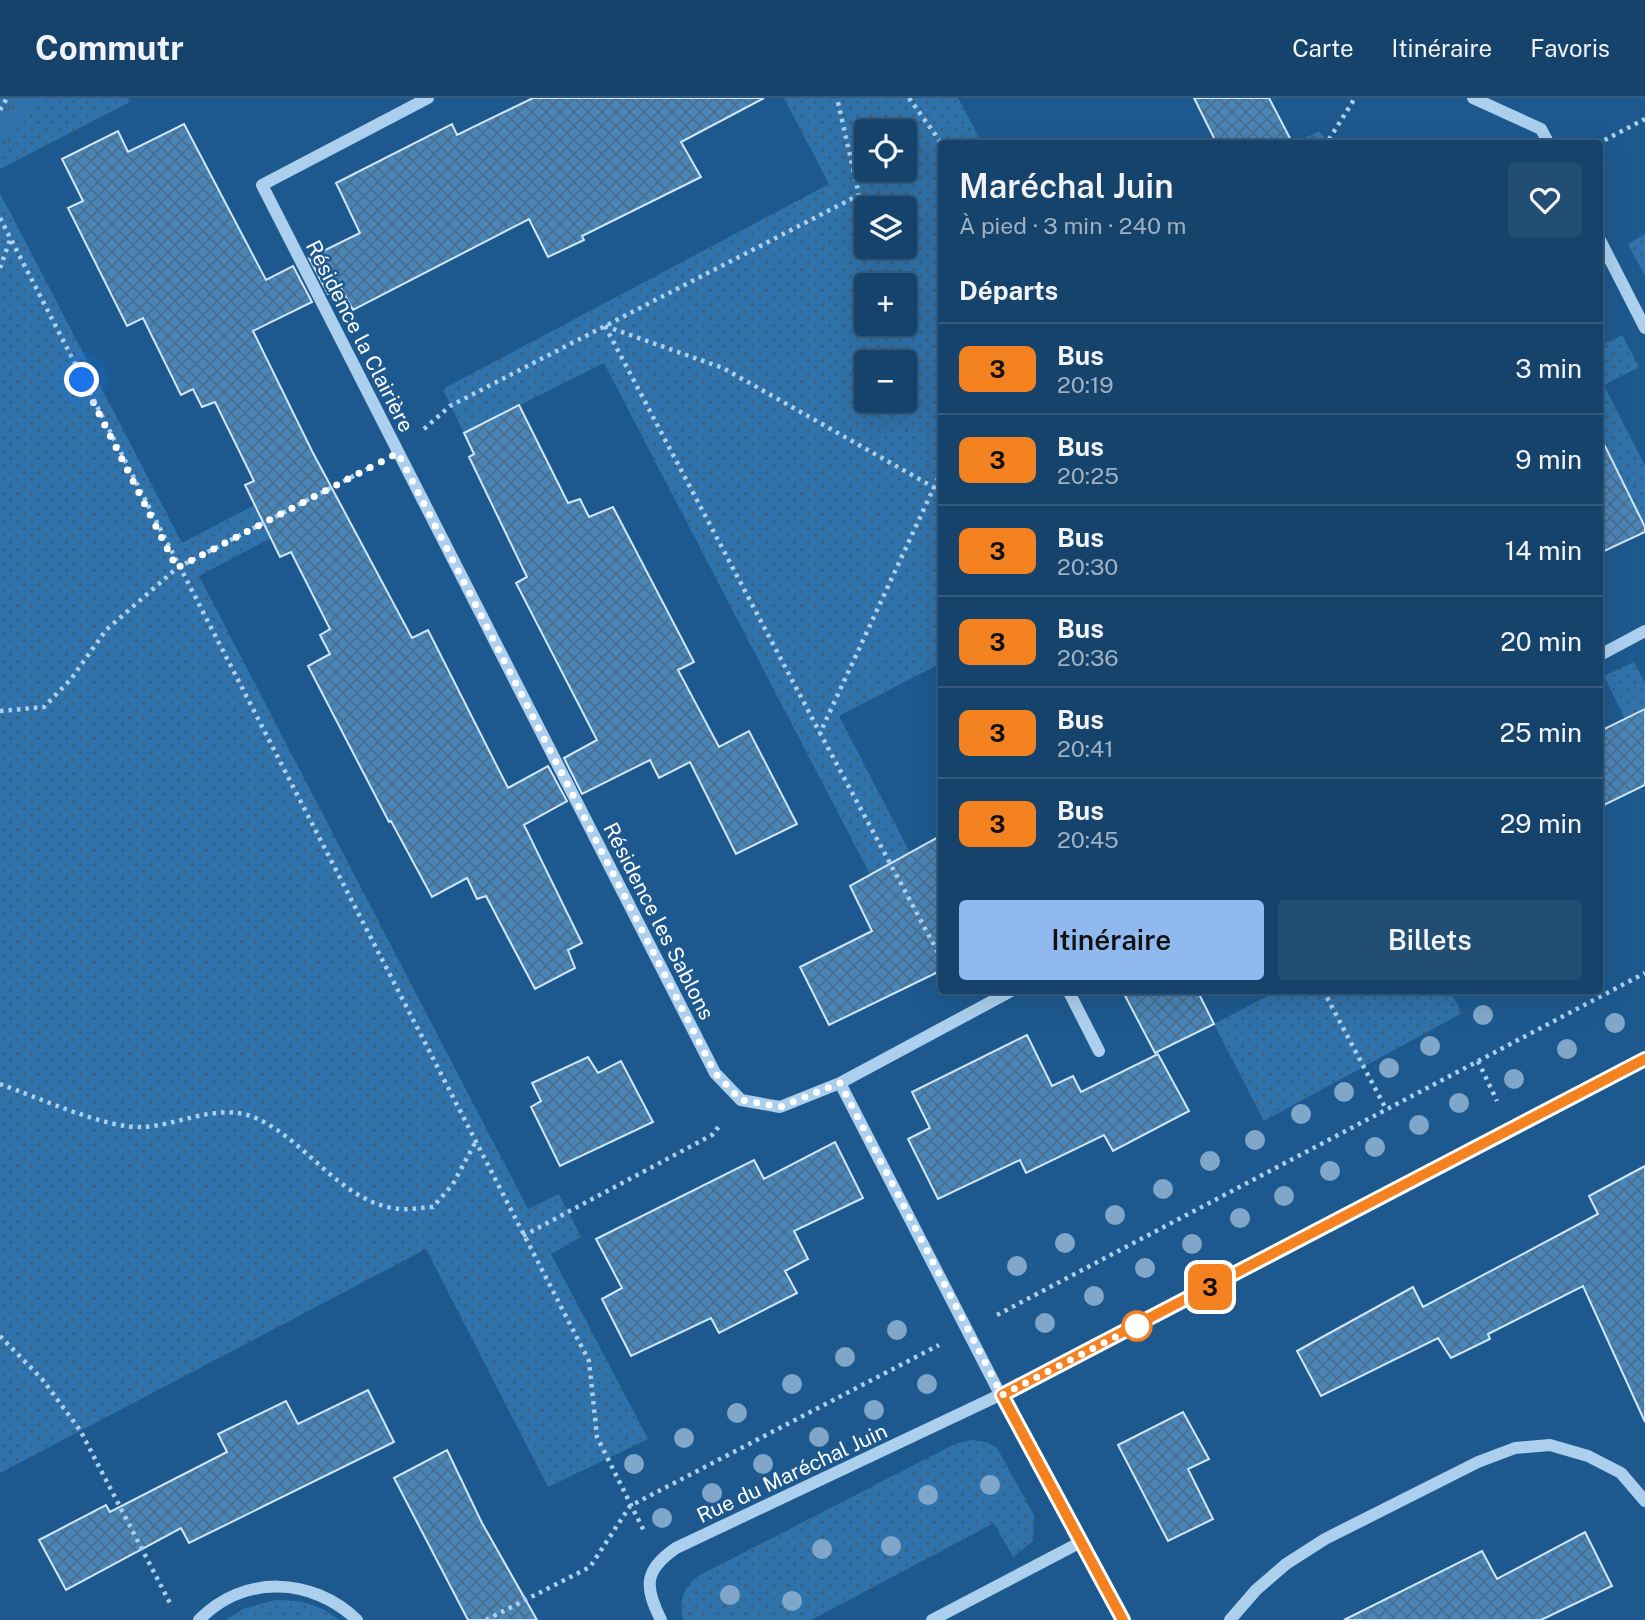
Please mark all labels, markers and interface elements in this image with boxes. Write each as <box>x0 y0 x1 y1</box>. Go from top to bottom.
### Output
text: Commutr <box>35 29 184 67</box>
text: Carte <box>1292 34 1354 62</box>
text: Itinéraire <box>1392 34 1492 62</box>
text: Favoris <box>1530 34 1610 62</box>
map controls <box>854 119 917 413</box>
button: locate <box>854 119 917 182</box>
button: heart <box>1508 163 1582 237</box>
text: Maréchal Juin <box>959 167 1174 205</box>
button: layers <box>854 196 917 259</box>
text: À pied · 3 min · 240 m <box>959 212 1186 239</box>
street label: Résidence la Clairière <box>301 236 419 436</box>
button: + <box>854 273 917 336</box>
text: Départs <box>959 275 1058 306</box>
text: Bus <box>1057 340 1104 371</box>
button: − <box>854 350 917 413</box>
text: 3 min <box>1515 353 1582 384</box>
text: 3 <box>990 355 1005 383</box>
your location <box>64 362 99 397</box>
text: 20:19 <box>1057 371 1114 398</box>
text: Bus <box>1057 431 1104 462</box>
text: 9 min <box>1515 444 1582 475</box>
text: 3 <box>990 446 1005 474</box>
text: 20:25 <box>1057 462 1119 489</box>
text: Bus <box>1057 522 1104 553</box>
text: 14 min <box>1505 535 1582 566</box>
text: 3 <box>990 537 1005 565</box>
text: 20:30 <box>1057 553 1118 580</box>
text: Bus <box>1057 613 1104 644</box>
text: 20 min <box>1500 626 1582 657</box>
text: 3 <box>990 628 1005 656</box>
text: 20:36 <box>1057 644 1119 671</box>
text: Bus <box>1057 704 1104 735</box>
text: 25 min <box>1499 717 1582 748</box>
text: 3 <box>990 719 1005 747</box>
text: 20:41 <box>1057 735 1114 762</box>
text: Bus <box>1057 795 1104 826</box>
text: 29 min <box>1500 808 1582 839</box>
text: 3 <box>990 810 1005 838</box>
street label: Résidence les Sablons <box>598 818 720 1024</box>
text: 20:45 <box>1057 826 1119 853</box>
button: Itinéraire <box>959 900 1264 980</box>
button: Billets <box>1278 900 1582 980</box>
line badge: 3 <box>1187 1264 1233 1310</box>
text: 3 <box>1202 1273 1218 1301</box>
unlabelled marker <box>1122 1311 1152 1341</box>
street label: Rue du Maréchal Juin <box>693 1418 891 1528</box>

